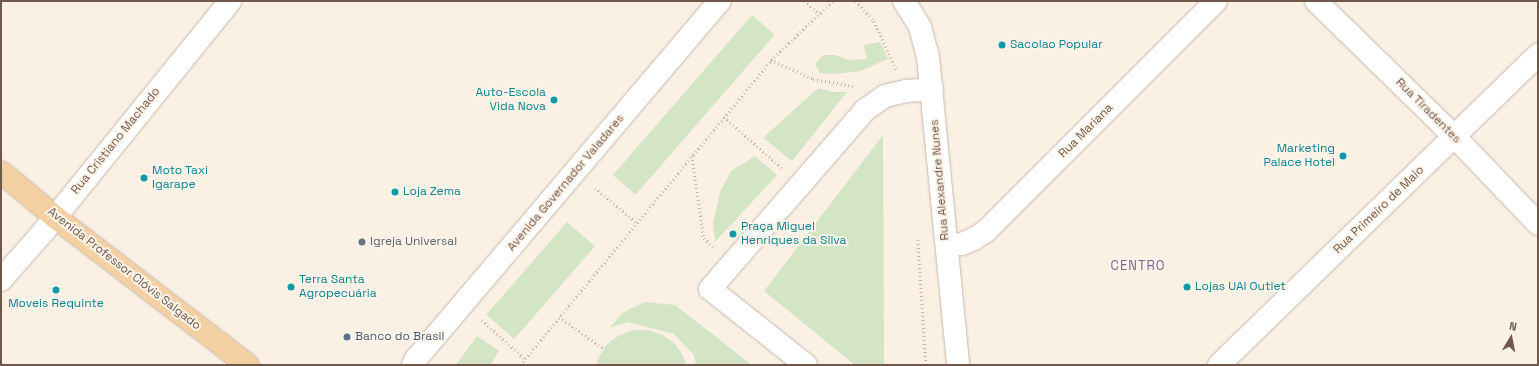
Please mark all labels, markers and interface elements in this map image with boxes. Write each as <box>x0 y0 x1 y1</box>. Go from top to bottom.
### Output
place label: Sacolao Popular <box>1010 38 1103 52</box>
marker: Sacolao Popular <box>997 40 1007 50</box>
street label: Rua Tiradentes <box>1392 75 1464 147</box>
street label: Rua Cristiano Machado <box>69 85 163 197</box>
place label: Auto-Escola Vida Nova <box>475 86 546 114</box>
marker: Auto-Escola Vida Nova <box>549 95 559 105</box>
street label: Rua Mariana <box>1056 101 1116 161</box>
street label: Avenida Governador Valadares <box>504 112 628 254</box>
street label: Rua Alexandre Nunes <box>928 119 952 241</box>
place label: Marketing Palace Hotel <box>1264 142 1335 170</box>
marker: Marketing Palace Hotel <box>1338 151 1348 161</box>
street label: Rua Primeiro de Maio <box>1331 163 1427 257</box>
place label: Moto Taxi Igarape <box>152 164 208 192</box>
marker: Moto Taxi Igarape <box>139 173 149 183</box>
place label: Loja Zema <box>403 185 461 199</box>
marker: Loja Zema <box>390 187 400 197</box>
street label: Avenida Professor Clóvis Salgado <box>44 205 204 333</box>
place label: Praça Miguel Henriques da Silva <box>741 220 847 248</box>
marker: Praça Miguel Henriques da Silva <box>728 229 738 239</box>
place label: Igreja Universal <box>370 235 457 249</box>
marker: Igreja Universal <box>357 237 367 247</box>
district label: CENTRO <box>1111 258 1165 274</box>
place label: Terra Santa Agropecuária <box>299 273 377 301</box>
place label: Lojas UAI Outlet <box>1195 280 1286 294</box>
marker: Terra Santa Agropecuária <box>286 282 296 292</box>
marker: Lojas UAI Outlet <box>1182 282 1192 292</box>
marker: Moveis Requinte <box>51 285 61 295</box>
place label: Moveis Requinte <box>8 297 104 311</box>
north arrow <box>1491 318 1531 358</box>
text: N <box>1508 319 1518 334</box>
place label: Banco do Brasil <box>355 330 444 344</box>
marker: Banco do Brasil <box>342 332 352 342</box>

